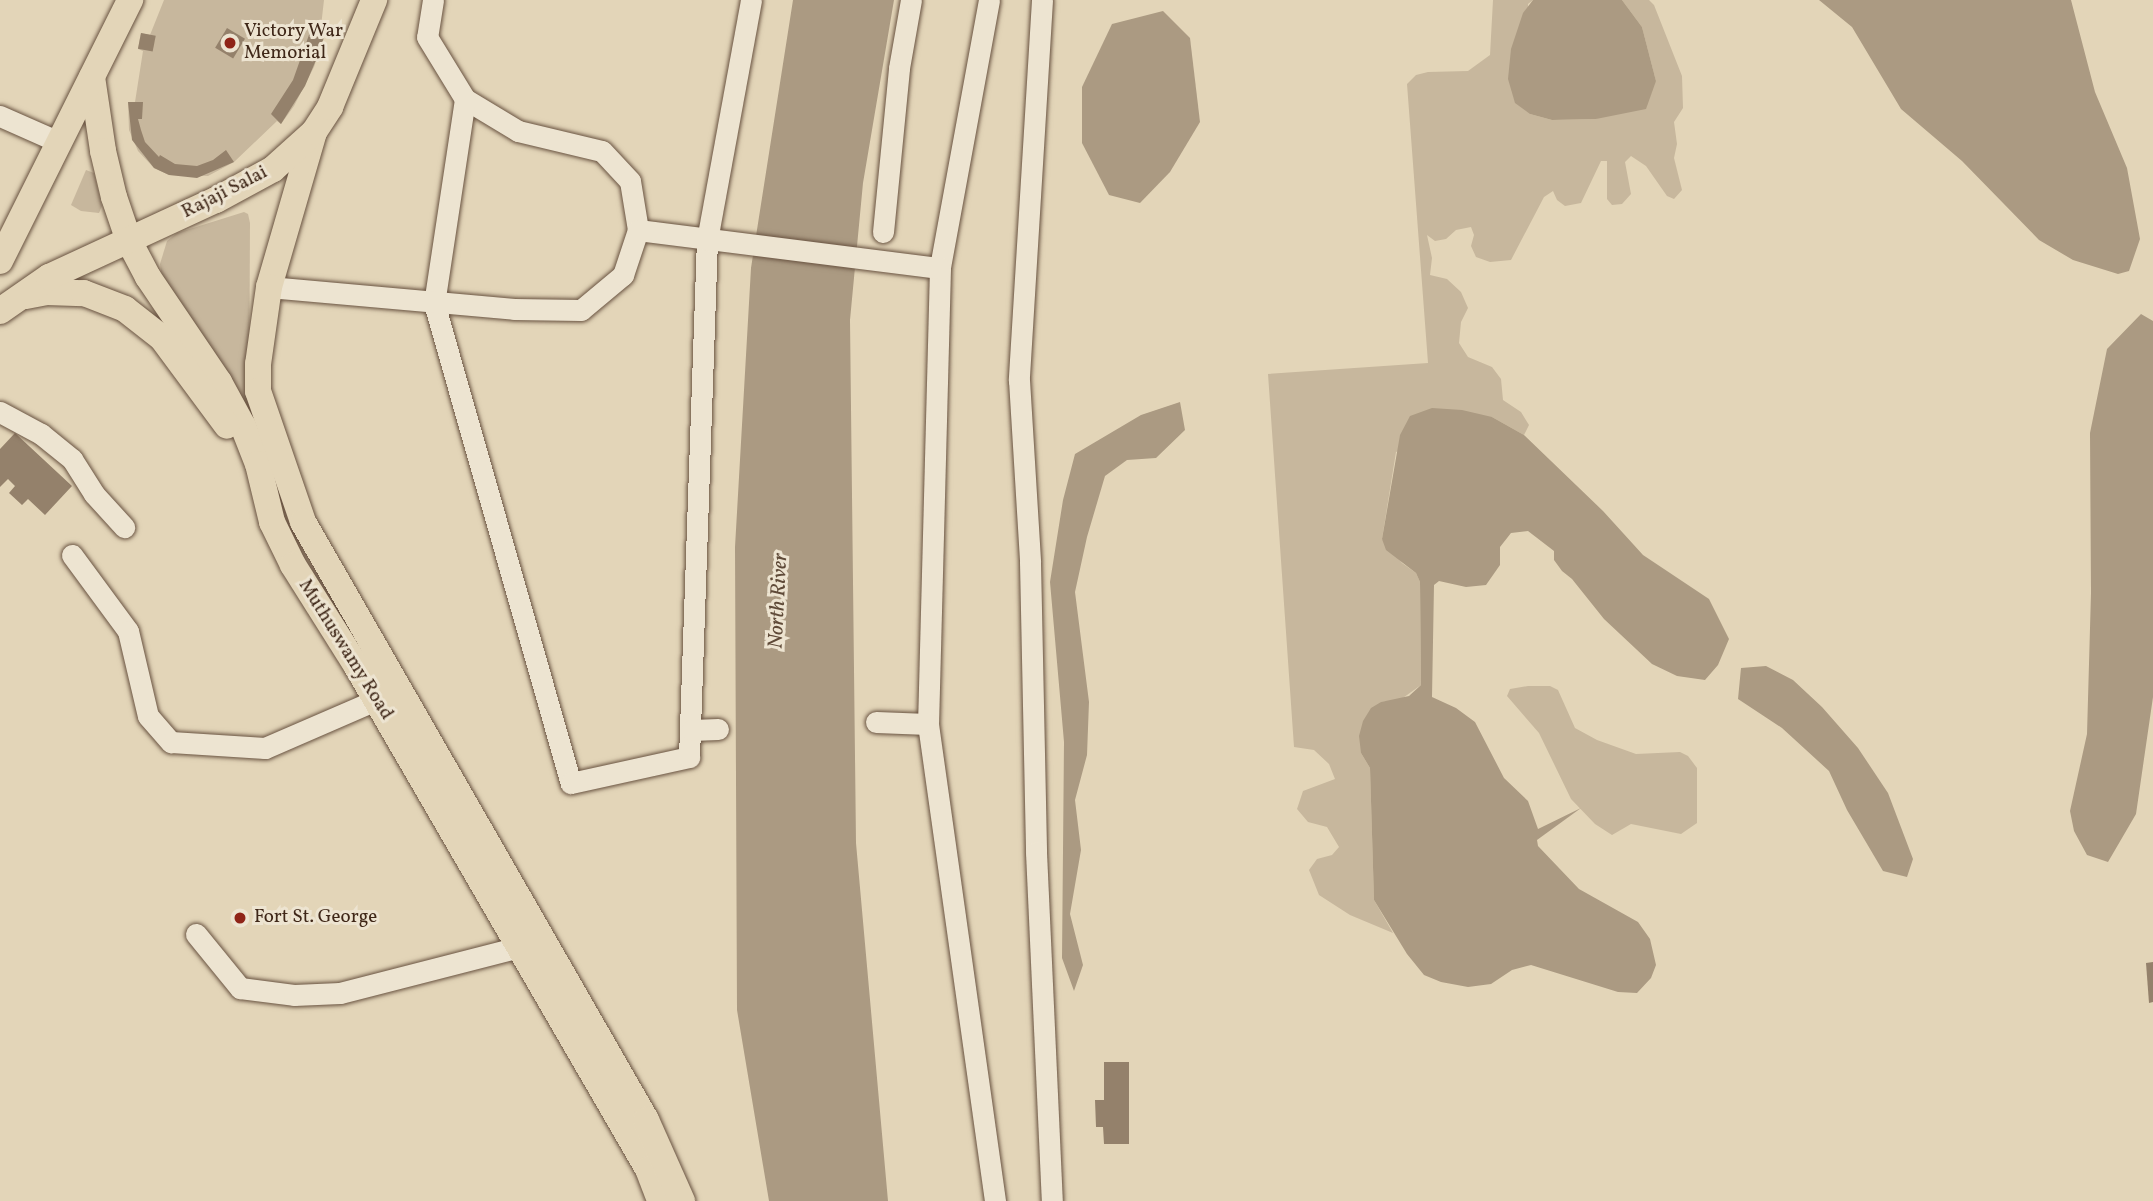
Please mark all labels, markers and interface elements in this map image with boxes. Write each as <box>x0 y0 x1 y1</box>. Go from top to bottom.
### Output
place label: Victory War Memorial <box>244 21 344 65</box>
marker: Victory War Memorial <box>222 35 238 51</box>
street label: Rajaji Salai <box>178 162 272 224</box>
water label: North River <box>764 553 794 649</box>
street label: Muthuswamy Road <box>292 575 398 725</box>
place label: Fort St. George <box>254 907 377 929</box>
marker: Fort St. George <box>232 910 248 926</box>

